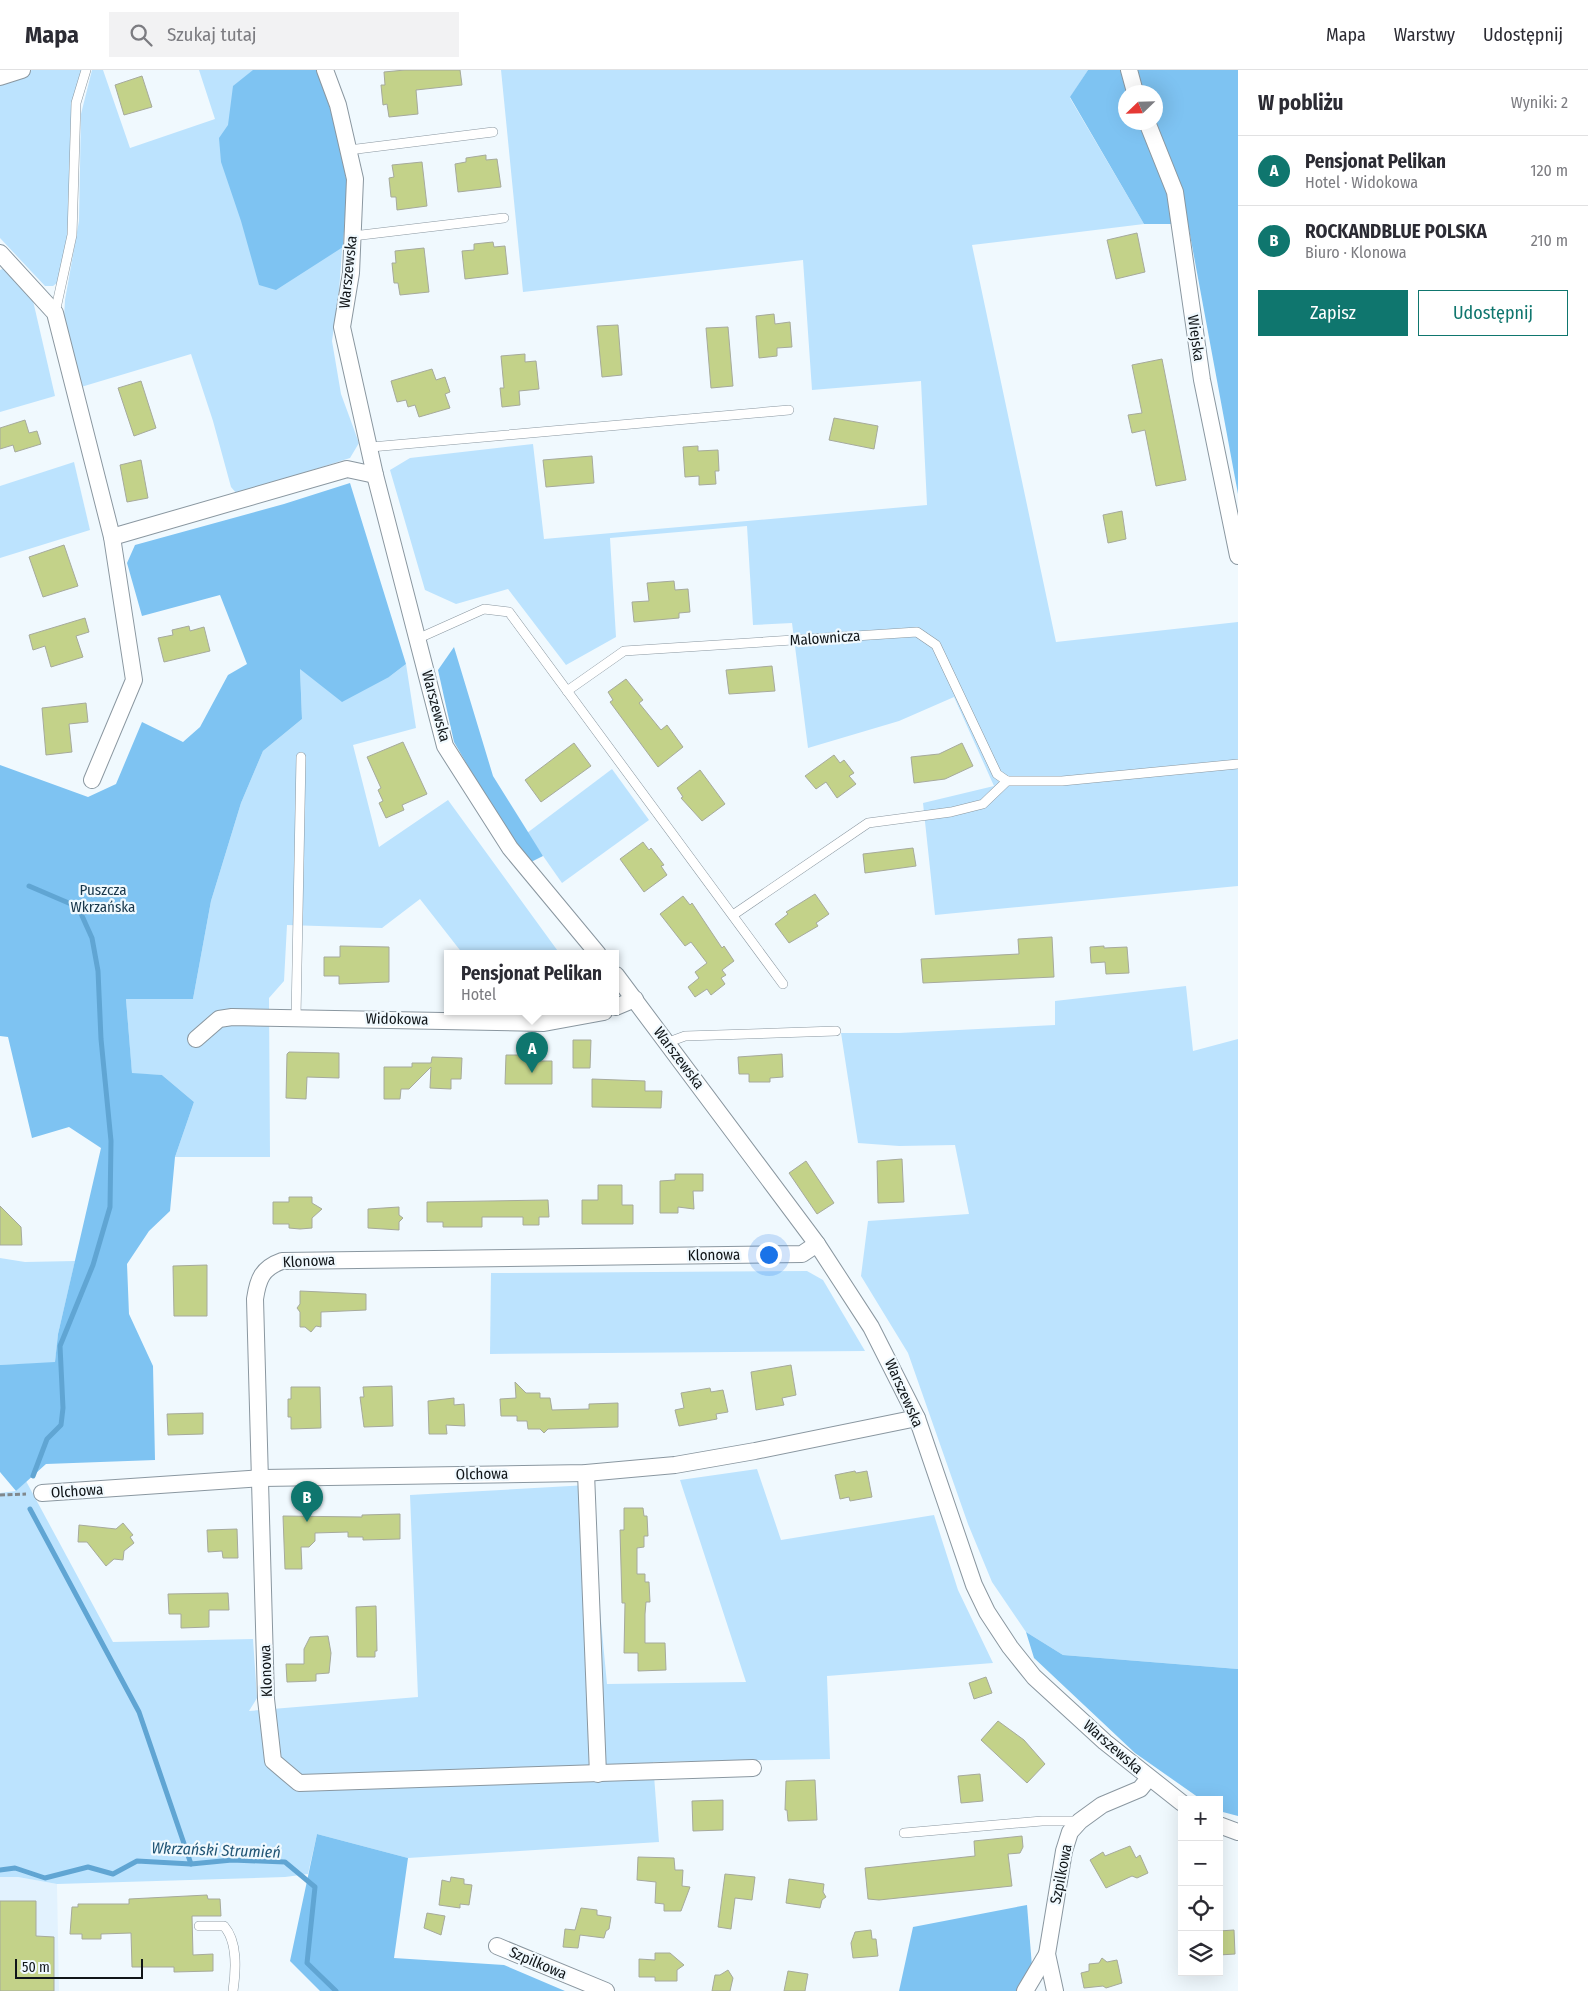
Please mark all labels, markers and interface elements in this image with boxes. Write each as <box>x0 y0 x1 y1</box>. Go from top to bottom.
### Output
search box <box>109 12 459 57</box>
text: Mapa <box>25 21 79 49</box>
icon: search <box>127 21 155 49</box>
text: Szukaj tutaj <box>167 23 257 46</box>
text: Mapa <box>1326 24 1366 46</box>
text: Warstwy <box>1394 24 1455 46</box>
text: Udostępnij <box>1483 24 1563 46</box>
north arrow <box>1118 85 1163 130</box>
text: W pobliżu <box>1258 90 1343 116</box>
text: Wyniki: 2 <box>1511 93 1568 112</box>
text: Pensjonat Pelikan <box>1305 150 1446 173</box>
text: A <box>1270 161 1278 180</box>
text: 120 m <box>1530 161 1568 180</box>
text: Hotel · Widokowa <box>1305 173 1418 192</box>
text: ROCKANDBLUE POLSKA <box>1305 220 1487 243</box>
text: B <box>1270 231 1278 250</box>
text: 210 m <box>1531 231 1568 250</box>
street label: Warszewska <box>335 235 361 309</box>
text: Biuro · Klonowa <box>1305 243 1407 262</box>
button: Zapisz <box>1258 290 1408 336</box>
button: Udostępnij <box>1418 290 1568 336</box>
street label: Wiejska <box>1184 314 1208 362</box>
street label: Malownicza <box>789 627 861 649</box>
street label: Warszewska <box>418 668 454 744</box>
park label: Puszcza Wkrzańska <box>71 881 135 916</box>
popup <box>444 950 619 1015</box>
text: Pensjonat Pelikan <box>461 962 602 985</box>
text: Hotel <box>461 985 496 1004</box>
street label: Widokowa <box>366 1009 428 1029</box>
street label: Warszewska <box>650 1023 708 1093</box>
pin: A <box>516 1032 548 1073</box>
your location <box>756 1242 782 1268</box>
street label: Klonowa <box>688 1246 740 1264</box>
street label: Klonowa <box>282 1251 336 1271</box>
street label: Warszewska <box>881 1356 927 1430</box>
street label: Olchowa <box>456 1465 508 1483</box>
street label: Olchowa <box>50 1480 104 1502</box>
pin: B <box>291 1481 323 1522</box>
street label: Klonowa <box>256 1644 276 1698</box>
street label: Warszewska <box>1079 1716 1147 1778</box>
map controls <box>1178 1796 1223 1976</box>
button: + <box>1178 1796 1223 1841</box>
water label: Wkrzański Strumień <box>151 1838 281 1862</box>
button: − <box>1178 1841 1223 1886</box>
street label: Szpilkowa <box>1046 1843 1076 1905</box>
button: locate <box>1178 1886 1223 1931</box>
button: layers <box>1178 1931 1223 1976</box>
street label: Szpilkowa <box>507 1943 569 1983</box>
scale bar <box>15 1956 142 1979</box>
text: 50 m <box>22 1959 50 1976</box>

